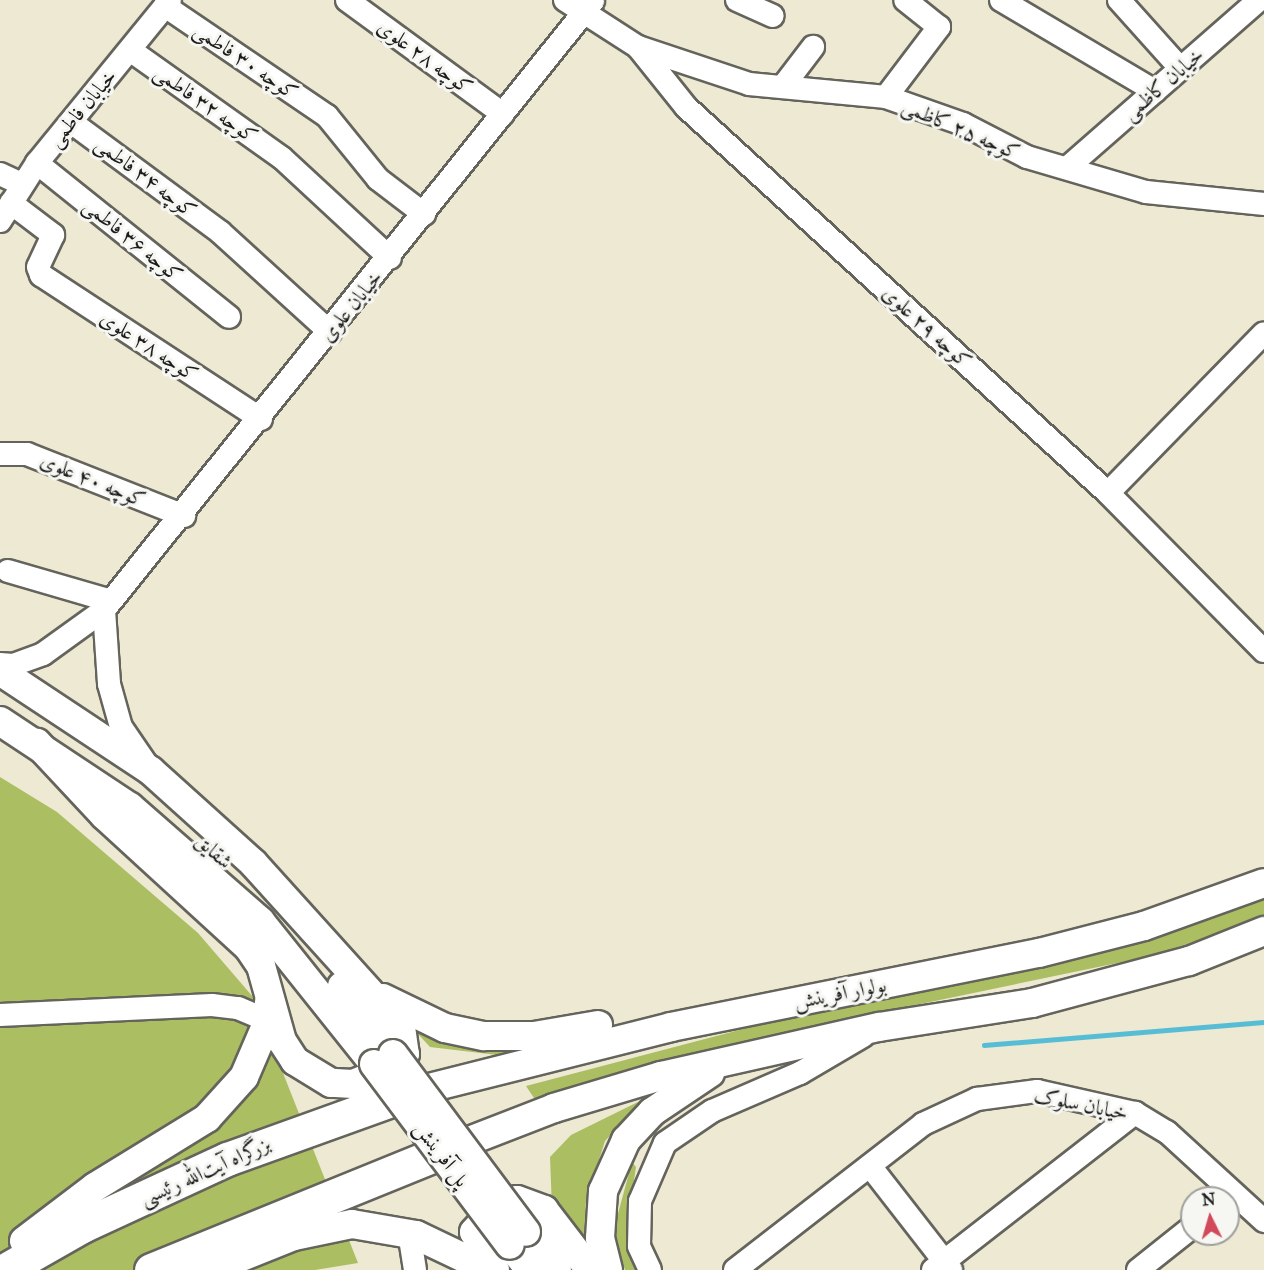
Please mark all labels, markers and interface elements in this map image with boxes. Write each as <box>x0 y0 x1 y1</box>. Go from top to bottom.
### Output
street label: کوچه ۲۸ علوی <box>372 14 478 100</box>
street label: کوچه ۳۰ فاطمی <box>189 17 303 105</box>
street label: خیابان کاظمی <box>1117 42 1209 126</box>
street label: کوچه ۳۲ فاطمی <box>150 59 262 149</box>
street label: خیابان فاطمی <box>42 64 122 152</box>
street label: کوچه ۲۵ کاظمی <box>898 93 1024 165</box>
street label: کوچه ۳۴ فاطمی <box>90 131 202 223</box>
street label: کوچه ۳۶ فاطمی <box>78 192 188 288</box>
street label: خیابان علوی <box>314 265 388 347</box>
street label: کوچه ۲۹ علوی <box>877 280 977 374</box>
street label: کوچه ۳۸ علوی <box>95 305 203 387</box>
street label: کوچه ۴۰ علوی <box>37 447 149 513</box>
street label: شقایق <box>190 828 238 874</box>
street label: بولوار آفرینش <box>792 972 888 1014</box>
street label: خیابان سلوک <box>1032 1083 1130 1125</box>
street label: پل آفرینش <box>409 1116 475 1192</box>
street label: بزرگراه آیت‌الله رئیسی <box>136 1131 274 1211</box>
north arrow <box>1180 1186 1240 1246</box>
text: N <box>1201 1190 1216 1210</box>

